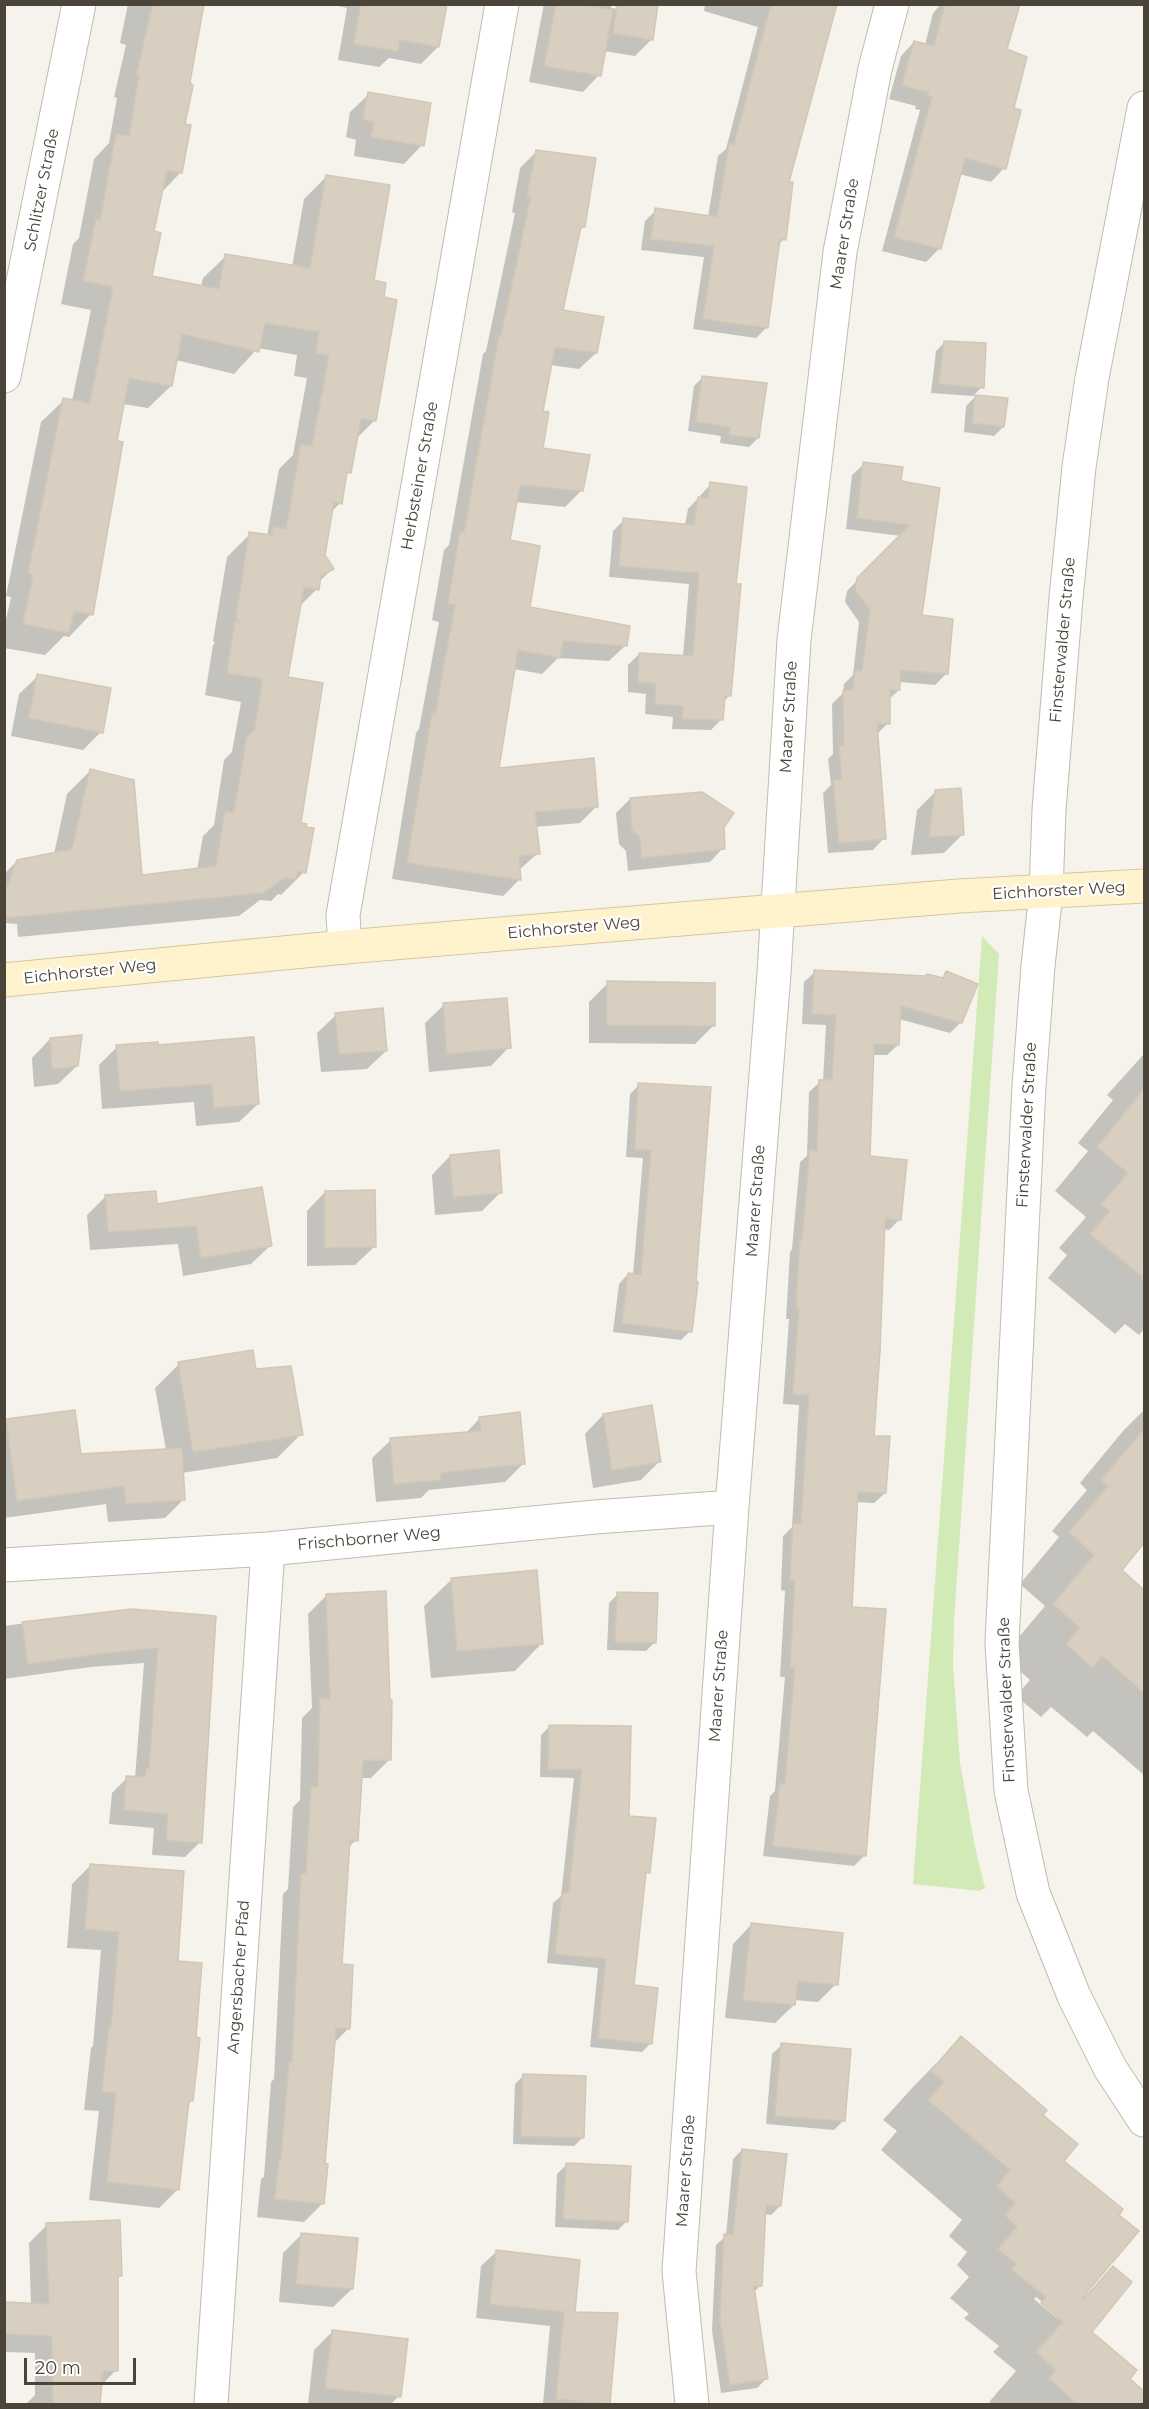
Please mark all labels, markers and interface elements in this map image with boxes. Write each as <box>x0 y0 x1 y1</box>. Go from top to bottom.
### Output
street label: Schlitzer Straße <box>21 127 63 253</box>
street label: Maarer Straße <box>827 177 863 291</box>
street label: Herbsteiner Straße <box>397 400 443 552</box>
street label: Finsterwalder Straße <box>1046 556 1080 724</box>
street label: Maarer Straße <box>776 660 802 774</box>
street label: Eichhorster Weg <box>992 878 1126 904</box>
street label: Eichhorster Weg <box>507 913 641 943</box>
street label: Eichhorster Weg <box>22 955 158 989</box>
street label: Finsterwalder Straße <box>1013 1042 1041 1208</box>
street label: Maarer Straße <box>742 1144 770 1258</box>
street label: Frischborner Weg <box>297 1523 441 1555</box>
street label: Finsterwalder Straße <box>995 1617 1019 1783</box>
street label: Maarer Straße <box>705 1629 733 1743</box>
street label: Angersbacher Pfad <box>224 1899 254 2055</box>
street label: Maarer Straße <box>672 2114 700 2228</box>
scale bar <box>27 2346 140 2384</box>
text: 20 m <box>35 2357 81 2379</box>

